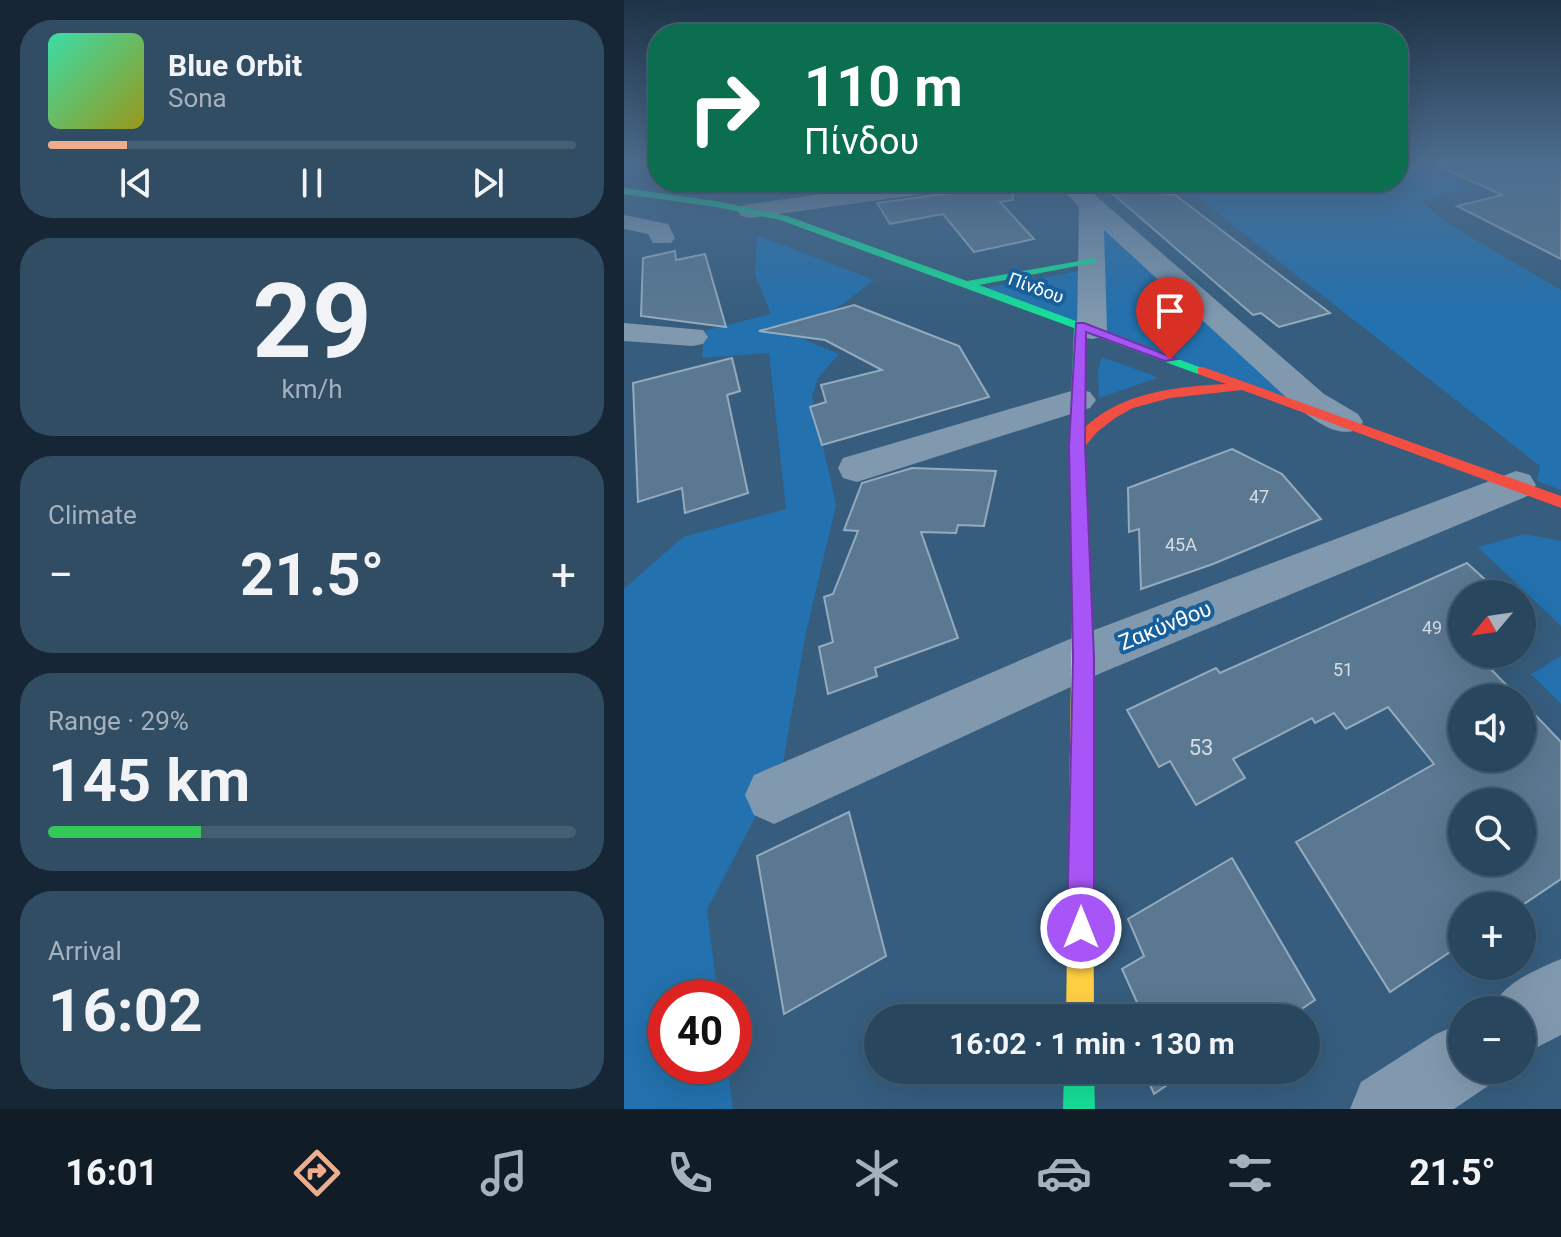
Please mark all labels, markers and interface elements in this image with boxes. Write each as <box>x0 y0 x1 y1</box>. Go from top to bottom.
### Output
text: Blue Orbit <box>168 48 302 83</box>
text: 110 m <box>804 54 963 120</box>
icon: right <box>672 56 776 160</box>
text: Sona <box>168 83 227 113</box>
text: Πίνδου <box>804 121 919 163</box>
icon: previous <box>114 161 158 205</box>
icon: pause <box>290 161 334 205</box>
icon: next <box>466 161 510 205</box>
text: 29 <box>252 261 372 382</box>
street label: Πίνδου <box>1006 268 1067 307</box>
pin <box>1136 277 1204 359</box>
icon: arrive <box>1148 289 1192 333</box>
text: km/h <box>281 374 343 404</box>
house number: 47 <box>1249 486 1269 507</box>
text: Climate <box>48 500 137 530</box>
house number: 45Α <box>1165 534 1197 555</box>
text: 21.5° <box>240 539 384 610</box>
text: − <box>48 549 73 601</box>
text: + <box>551 549 576 601</box>
north arrow <box>1448 580 1536 668</box>
map controls <box>1448 580 1536 1084</box>
street label: Ζακύνθου <box>1115 596 1215 655</box>
house number: 49 <box>1422 617 1442 638</box>
house number: 51 <box>1333 659 1353 680</box>
button: sound <box>1448 684 1536 772</box>
text: Range · 29% <box>48 706 189 736</box>
house number: 53 <box>1189 735 1213 760</box>
text: 145 km <box>48 745 250 816</box>
button: search <box>1448 788 1536 876</box>
position arrow <box>1039 886 1123 970</box>
button: + <box>1448 892 1536 980</box>
text: Arrival <box>48 936 122 966</box>
text: 16:02 <box>48 975 203 1046</box>
speed limit sign: 40 <box>648 980 752 1084</box>
button: − <box>1448 996 1536 1084</box>
text: 16:02 · 1 min · 130 m <box>949 1026 1235 1061</box>
icon: directions <box>289 1145 345 1201</box>
icon: music <box>476 1145 532 1201</box>
icon: phone <box>662 1145 718 1201</box>
icon: climate <box>849 1145 905 1201</box>
icon: car <box>1036 1145 1092 1201</box>
icon: filters <box>1222 1145 1278 1201</box>
text: 16:01 <box>65 1152 158 1194</box>
text: 21.5° <box>1409 1152 1496 1194</box>

